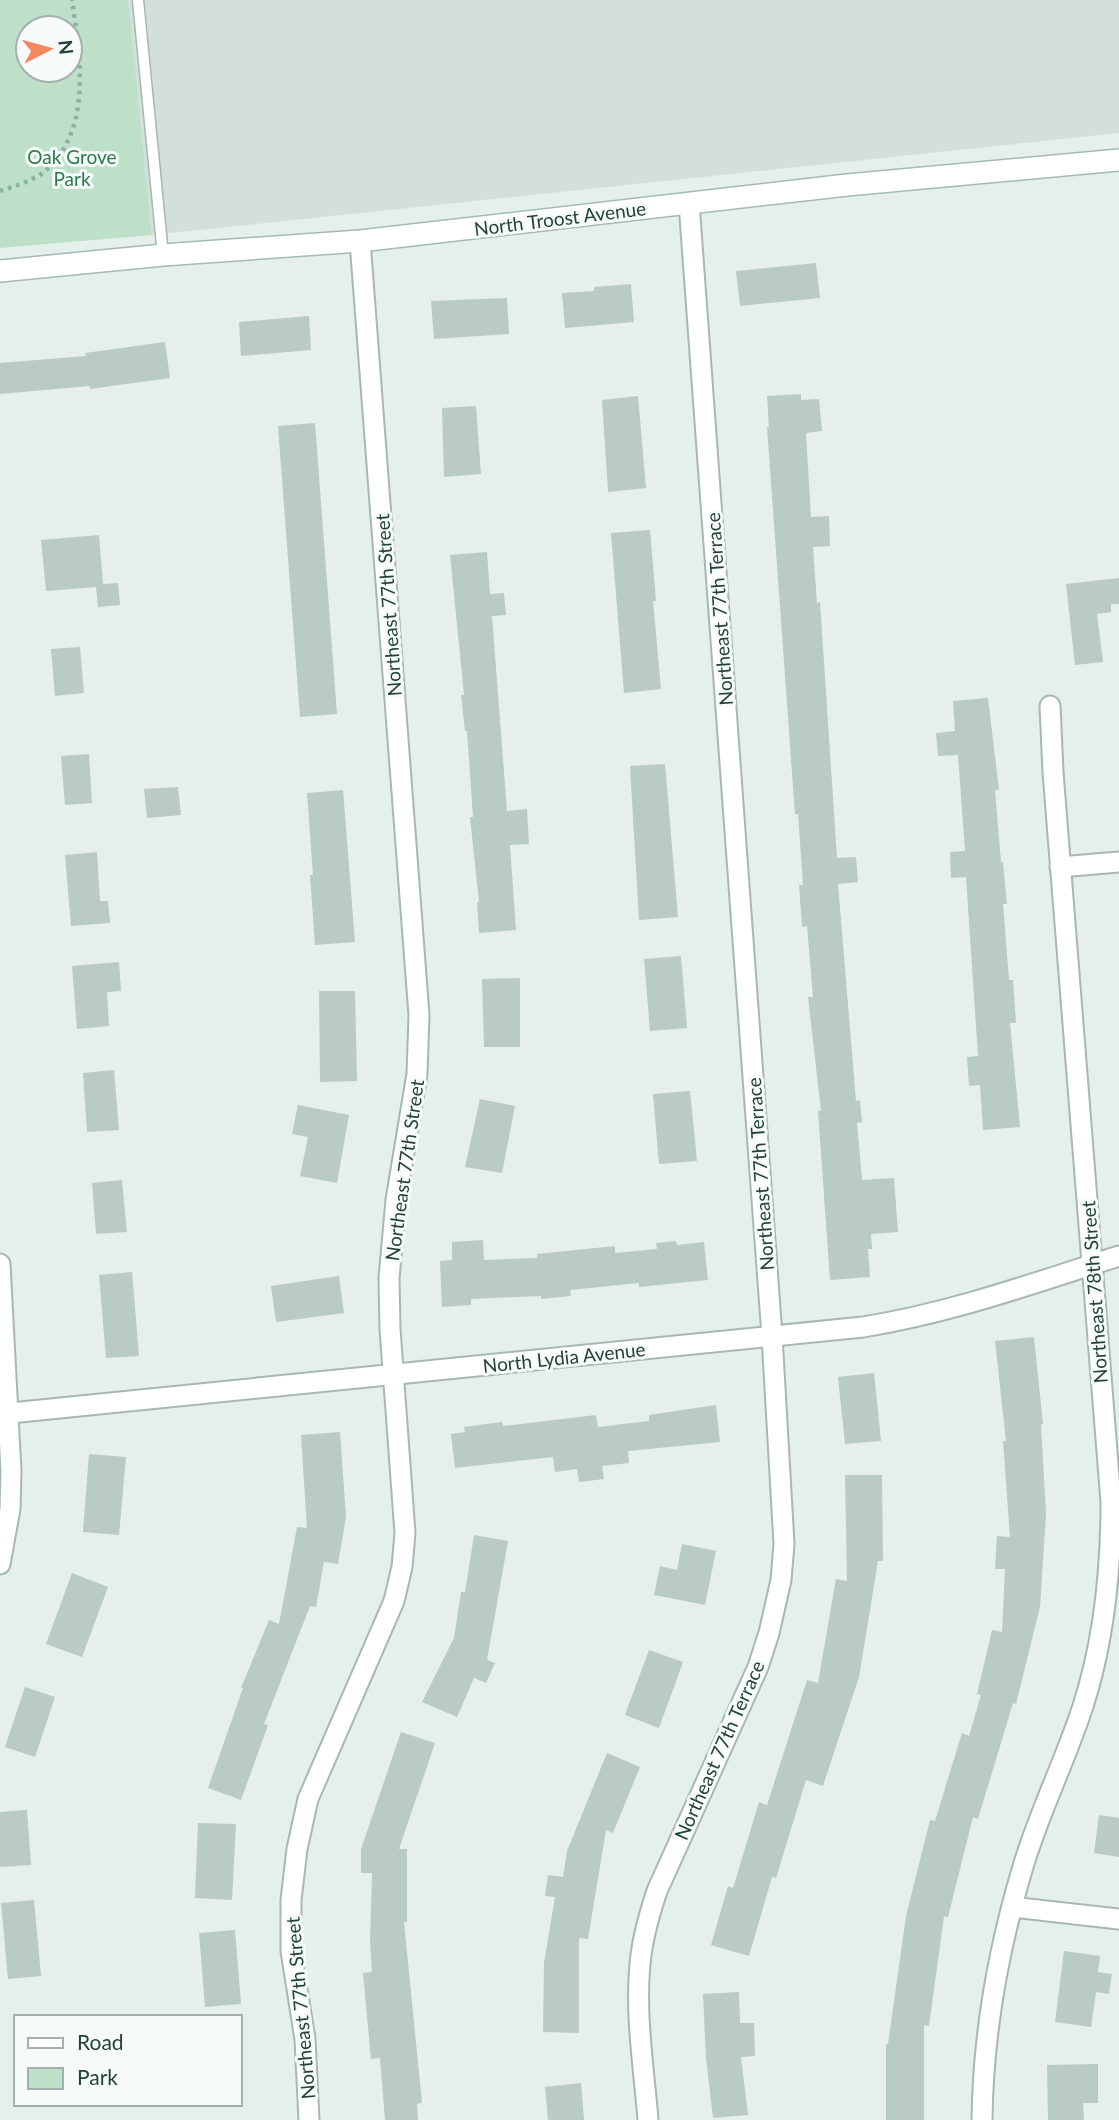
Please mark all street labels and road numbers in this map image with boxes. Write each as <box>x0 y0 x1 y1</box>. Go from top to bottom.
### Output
street label: North Troost Avenue <box>473 196 647 240</box>
street label: Northeast 77th Terrace <box>701 512 737 706</box>
street label: Northeast 77th Street <box>370 513 406 697</box>
street label: Northeast 77th Terrace <box>742 1077 778 1271</box>
street label: Northeast 77th Street <box>380 1078 428 1262</box>
street label: Northeast 78th Street <box>1076 1200 1112 1384</box>
street label: North Lydia Avenue <box>482 1337 646 1377</box>
street label: Northeast 77th Terrace <box>669 1657 769 1843</box>
street label: Northeast 77th Street <box>281 1916 319 2100</box>

